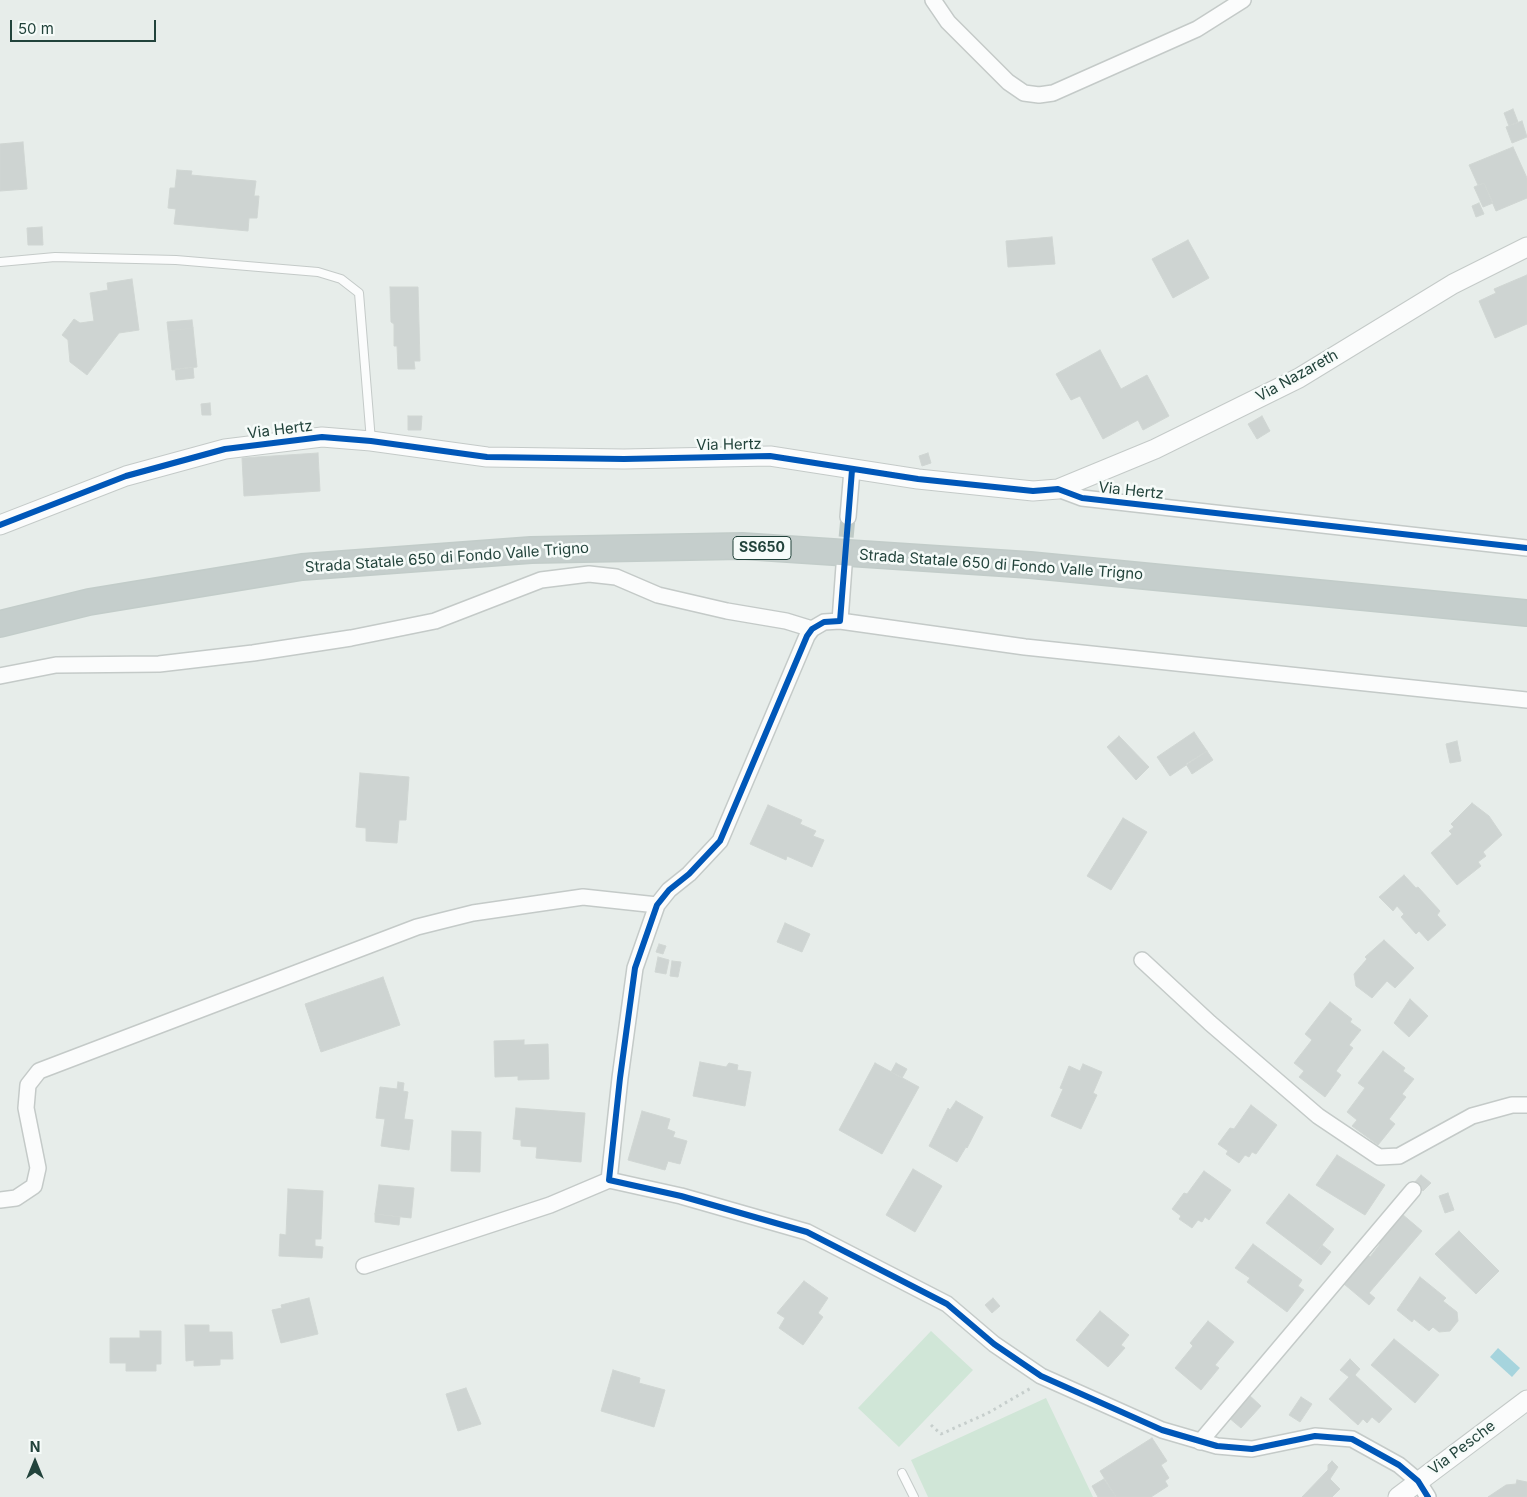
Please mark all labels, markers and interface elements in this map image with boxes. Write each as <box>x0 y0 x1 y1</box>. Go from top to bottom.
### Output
scale bar <box>12 10 159 42</box>
text: 50 m <box>18 19 54 38</box>
street label: Via Nazareth <box>1253 346 1341 406</box>
street label: Via Hertz <box>246 417 314 443</box>
street label: Via Hertz <box>696 435 762 455</box>
street label: Via Hertz <box>1097 479 1165 503</box>
road number: SS650 <box>733 536 791 560</box>
street label: Strada Statale 650 di Fondo Valle Trigno <box>304 539 590 577</box>
street label: Strada Statale 650 di Fondo Valle Trigno <box>858 546 1144 584</box>
street label: Via Pesche <box>1425 1417 1499 1479</box>
north arrow <box>10 1437 60 1487</box>
text: N <box>30 1438 40 1455</box>

